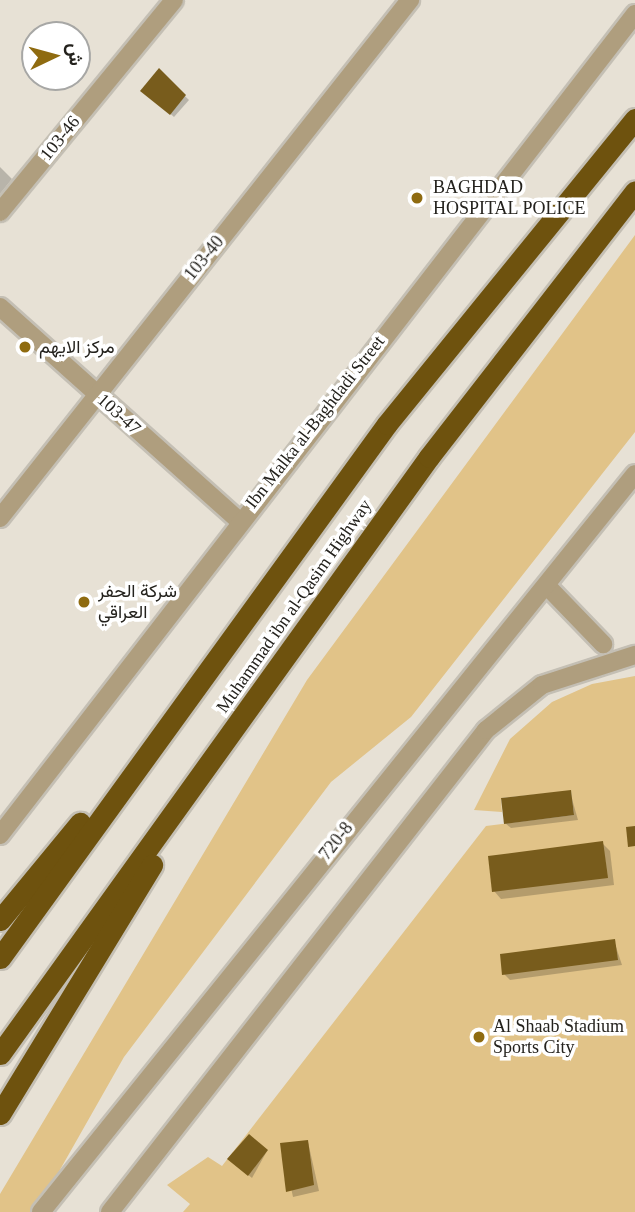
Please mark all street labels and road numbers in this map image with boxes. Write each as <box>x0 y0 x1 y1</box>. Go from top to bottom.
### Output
street label: 103-46 <box>36 111 84 165</box>
street label: 103-40 <box>180 231 228 285</box>
street label: Ibn Malka al-Baghdadi Street <box>241 331 389 513</box>
street label: 103-47 <box>93 389 145 439</box>
street label: Muhammad ibn al-Qasim Highway <box>212 495 376 717</box>
street label: 720-8 <box>315 818 357 864</box>

